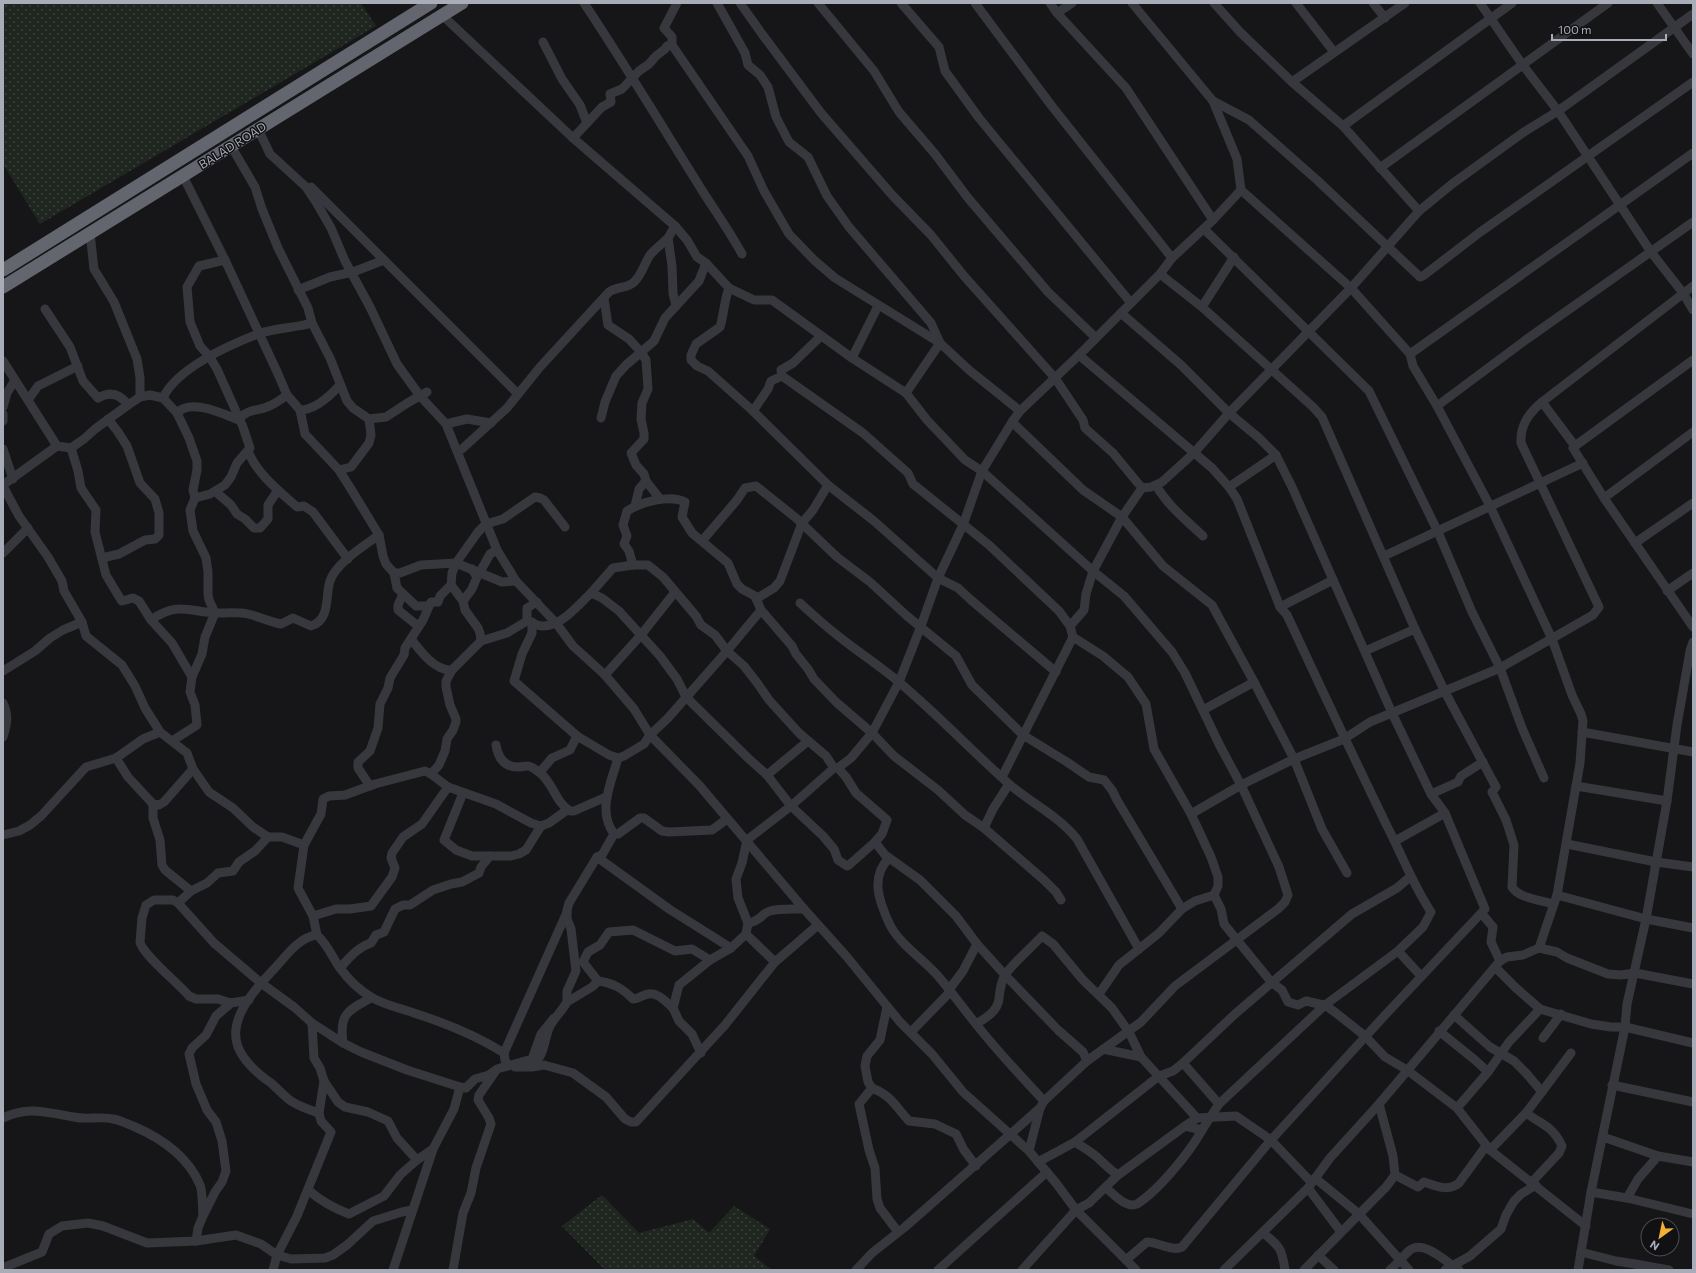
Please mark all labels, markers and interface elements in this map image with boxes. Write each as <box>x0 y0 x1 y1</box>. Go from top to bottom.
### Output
scale bar <box>1552 16 1666 42</box>
text: 100 m <box>1558 22 1592 36</box>
street label: BALAD ROAD <box>196 119 268 171</box>
north arrow <box>1640 1217 1680 1257</box>
text: N <box>1647 1238 1661 1254</box>

